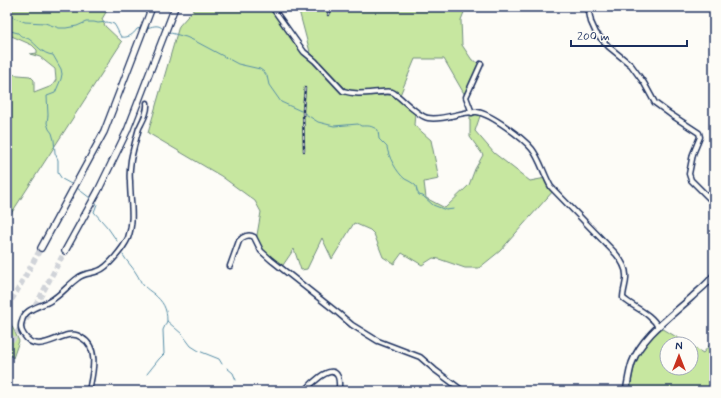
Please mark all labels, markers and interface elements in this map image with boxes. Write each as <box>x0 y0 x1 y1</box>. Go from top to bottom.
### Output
scale bar <box>571 22 687 48</box>
text: 200 m <box>577 29 610 45</box>
north arrow <box>659 336 699 376</box>
text: N <box>675 340 683 354</box>

